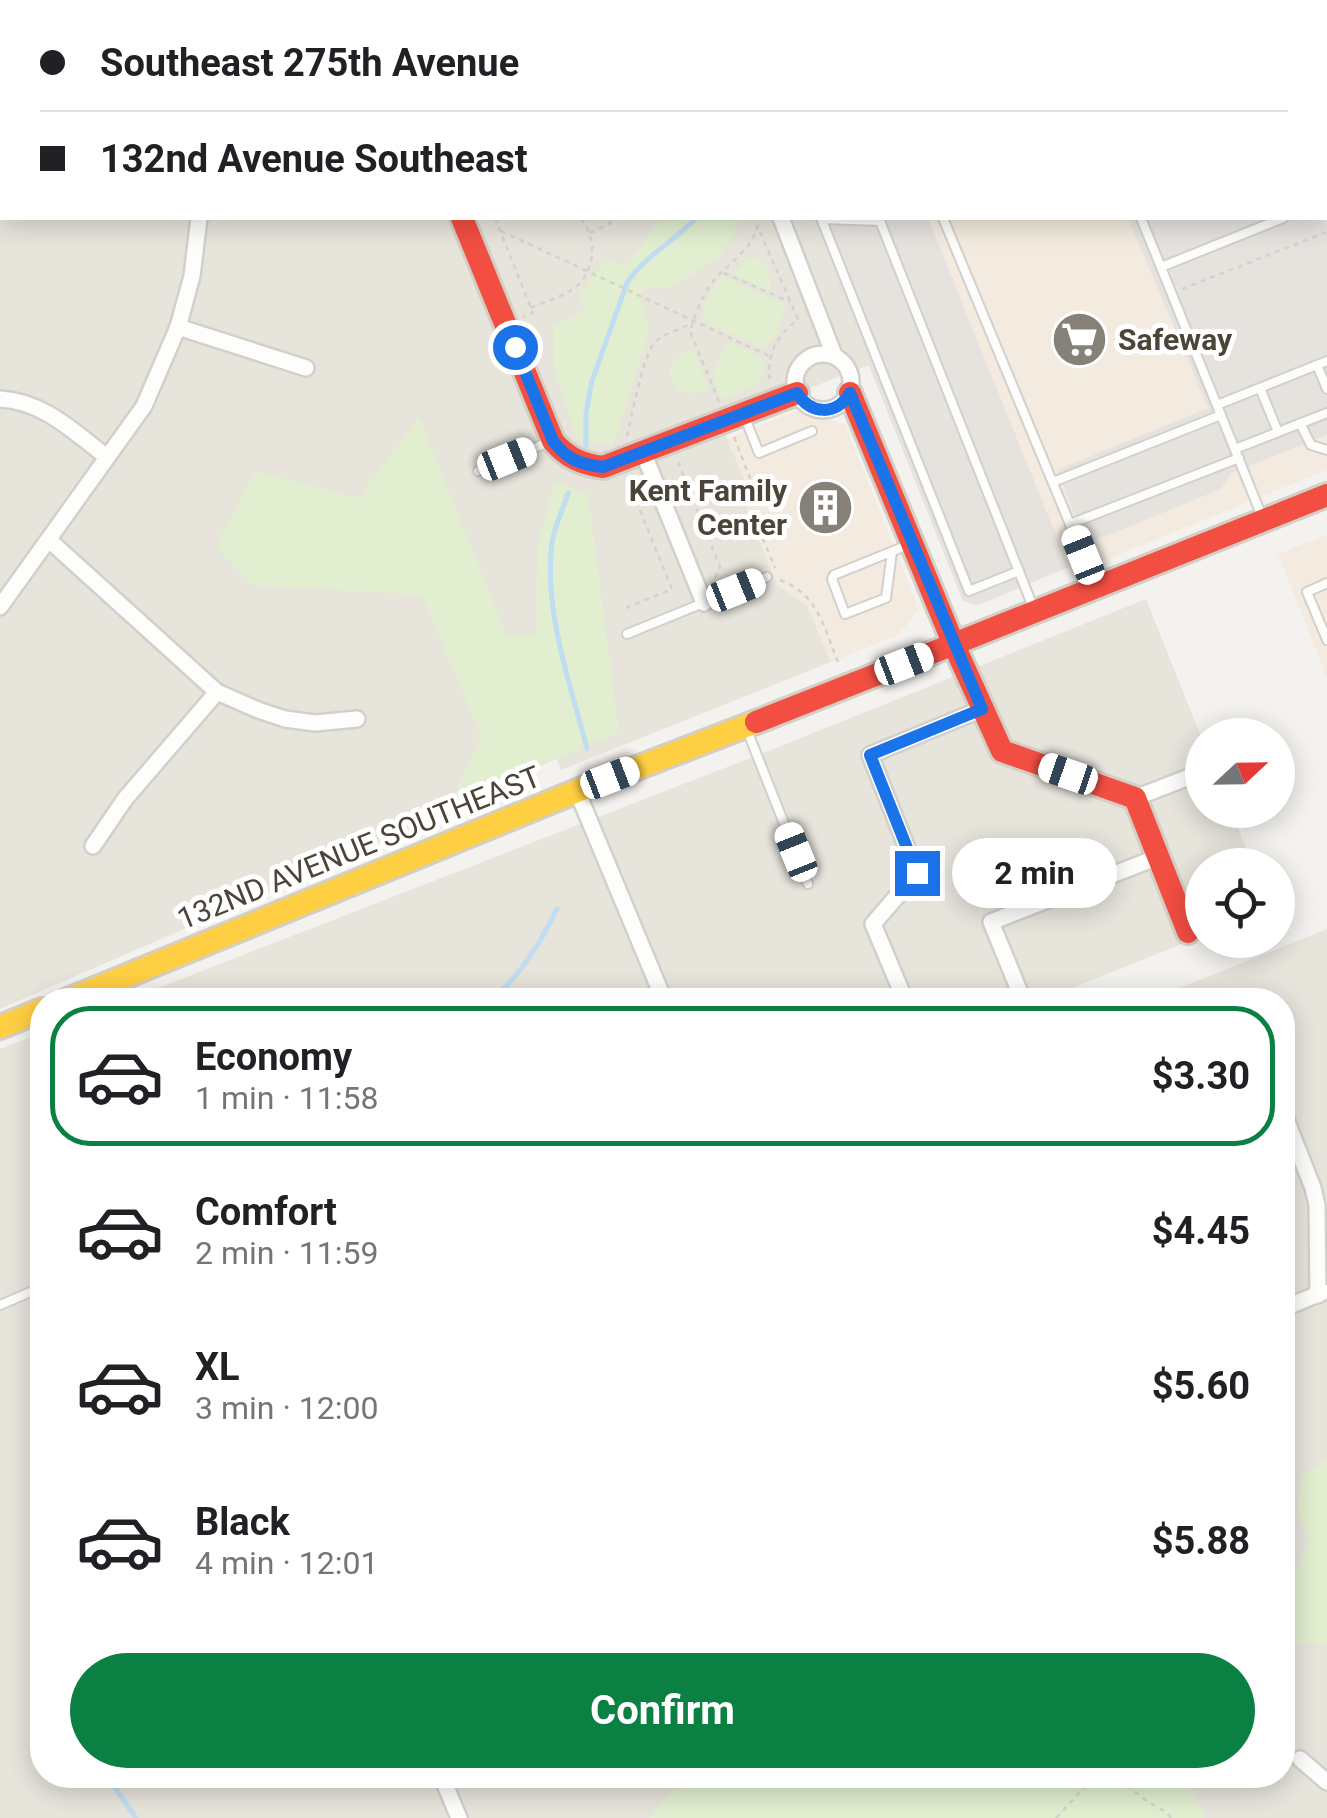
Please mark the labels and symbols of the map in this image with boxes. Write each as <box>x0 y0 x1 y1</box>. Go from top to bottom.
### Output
supermarket icon: Safeway <box>1049 310 1109 370</box>
place label: Safeway <box>1118 322 1233 357</box>
route start <box>493 325 538 370</box>
car <box>474 434 540 484</box>
place label: Kent Family Center <box>629 473 788 542</box>
building icon: Kent Family Center <box>796 478 856 538</box>
car <box>1058 522 1108 588</box>
car <box>703 565 769 615</box>
car <box>871 639 937 689</box>
north arrow <box>1185 718 1295 828</box>
car <box>1035 750 1101 798</box>
car <box>577 753 643 803</box>
street label: 132ND AVENUE SOUTHEAST <box>172 759 546 937</box>
car <box>771 819 821 885</box>
callout: 2 min <box>952 838 1117 908</box>
route end <box>895 851 940 896</box>

